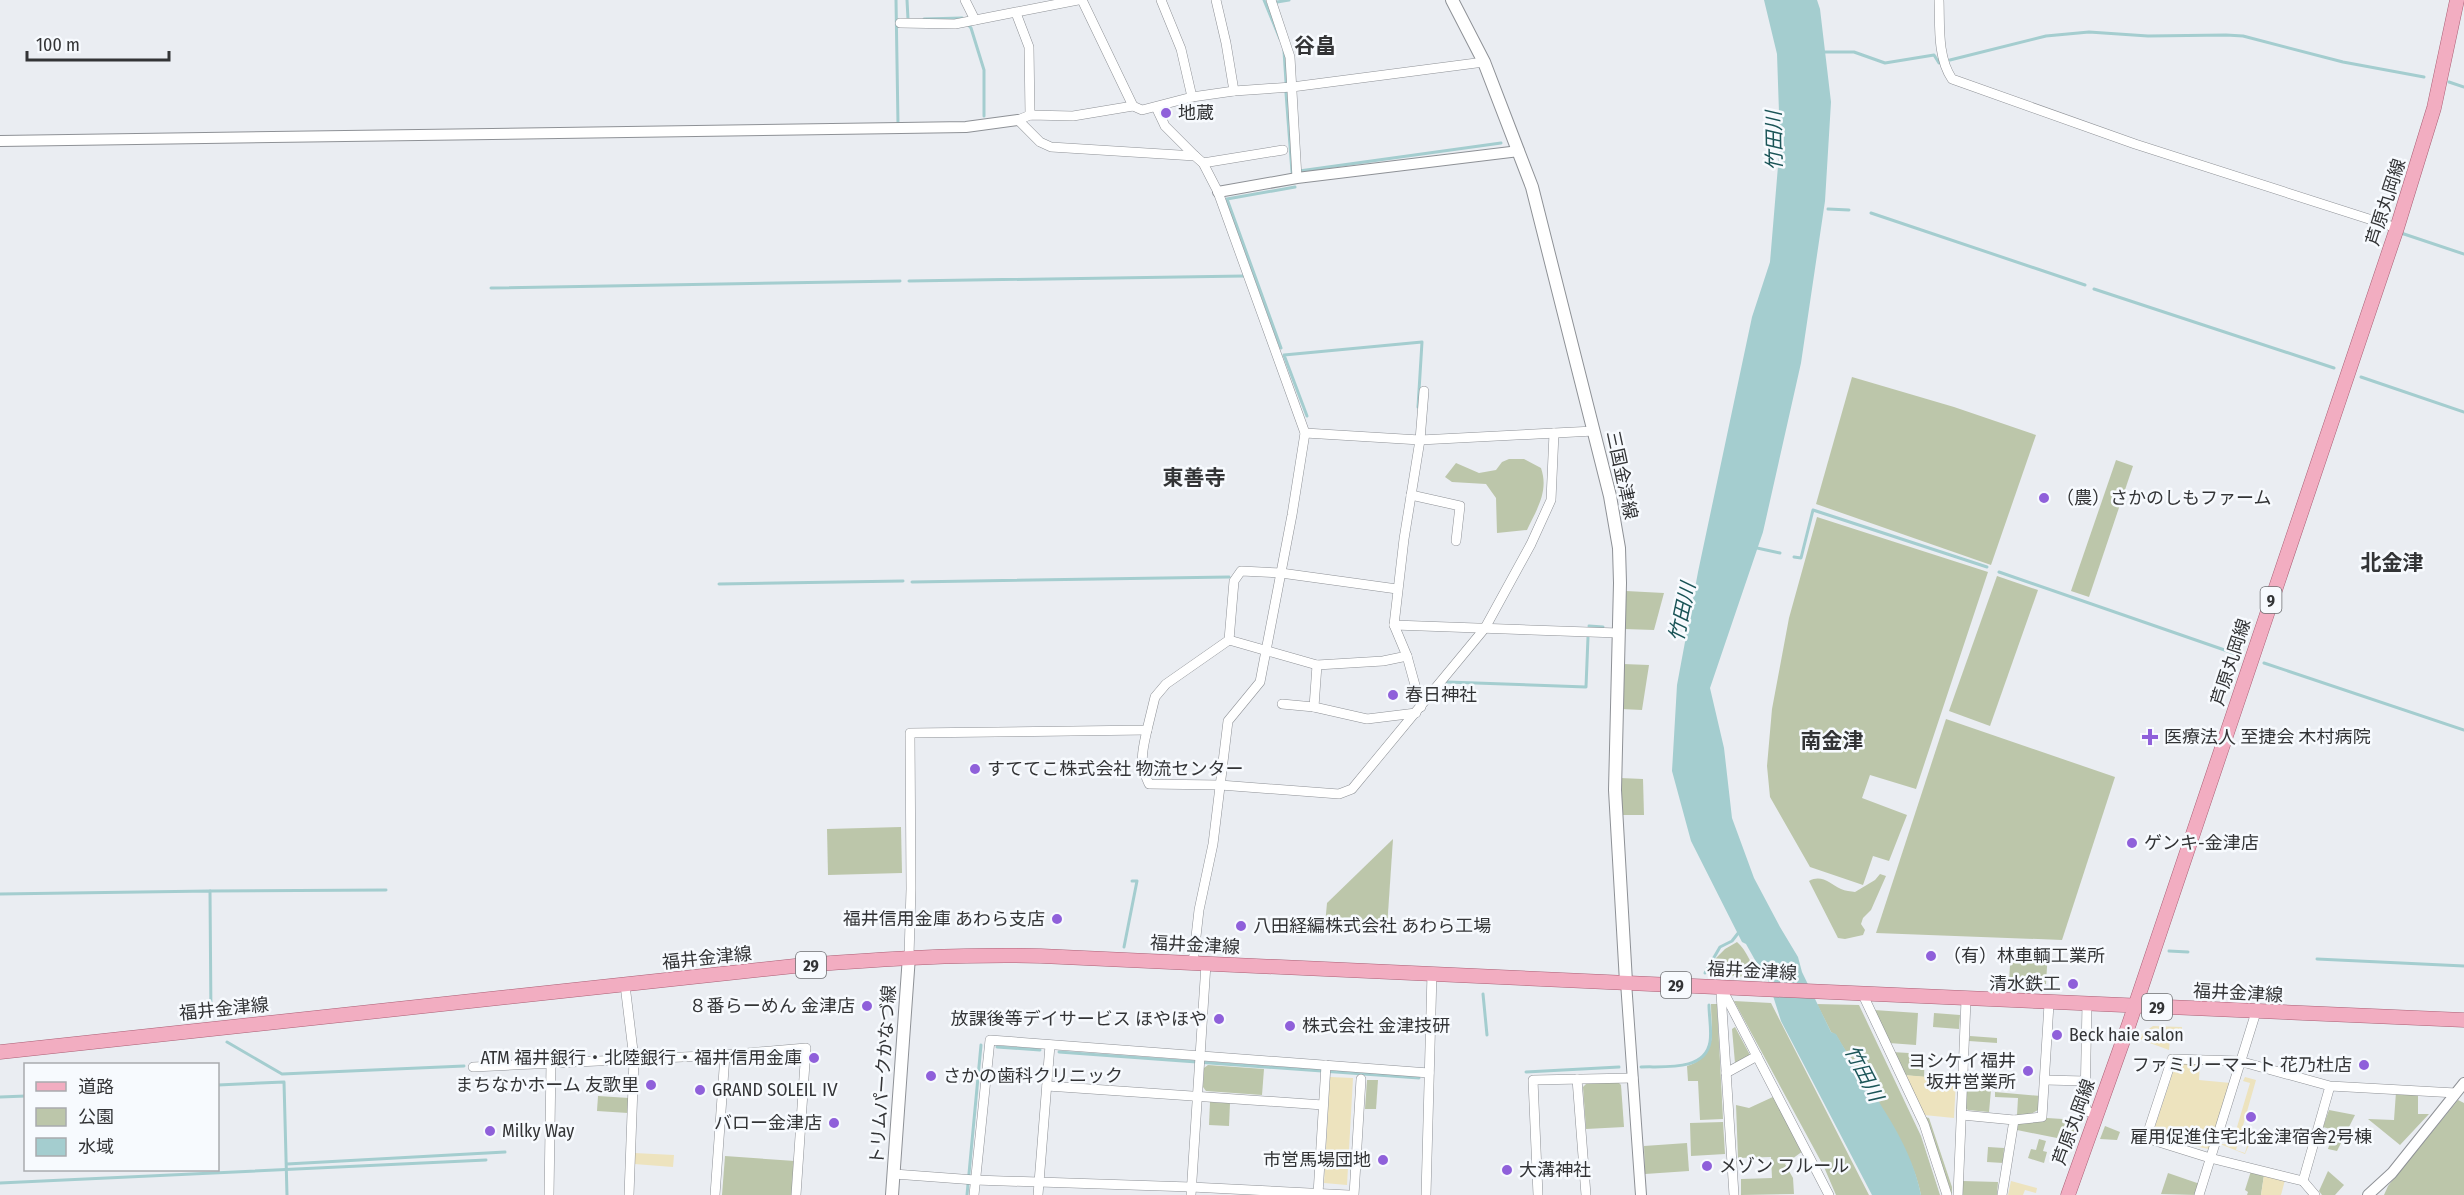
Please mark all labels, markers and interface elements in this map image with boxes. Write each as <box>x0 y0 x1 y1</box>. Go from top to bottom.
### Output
scale bar <box>27 24 170 62</box>
district label: 谷畠 <box>1294 33 1336 59</box>
text: 100 m <box>36 34 80 56</box>
place label: 地蔵 <box>1178 102 1214 124</box>
marker: 地蔵 <box>1159 106 1173 120</box>
water label: 竹田川 <box>1761 109 1787 171</box>
street label: 芦原丸岡線 <box>2362 156 2410 248</box>
street label: 三国金津線 <box>1602 429 1642 521</box>
district label: 東善寺 <box>1163 465 1226 491</box>
place label: （農）さかのしもファーム <box>2056 487 2271 509</box>
marker: （農）さかのしもファーム <box>2037 491 2051 505</box>
district label: 北金津 <box>2361 550 2424 576</box>
water label: 竹田川 <box>1664 578 1700 644</box>
road number: 9 <box>2260 587 2282 613</box>
street label: 芦原丸岡線 <box>2207 616 2255 708</box>
place label: 春日神社 <box>1405 684 1477 706</box>
marker: 春日神社 <box>1386 688 1400 702</box>
place label: 医療法人 至捷会 木村病院 <box>2164 726 2370 748</box>
district label: 南金津 <box>1801 728 1864 754</box>
marker: 医療法人 至捷会 木村病院 <box>2141 728 2159 746</box>
place label: すててこ株式会社 物流センター <box>987 758 1243 780</box>
marker: すててこ株式会社 物流センター <box>968 762 982 776</box>
place label: ゲンキ-金津店 <box>2144 832 2259 854</box>
marker: ゲンキ-金津店 <box>2125 836 2139 850</box>
place label: 福井信用金庫 あわら支店 <box>843 908 1045 930</box>
marker: 福井信用金庫 あわら支店 <box>1050 912 1064 926</box>
place label: 八田経編株式会社 あわら工場 <box>1253 915 1491 937</box>
marker: 八田経編株式会社 あわら工場 <box>1234 919 1248 933</box>
street label: 福井金津線 <box>1149 932 1241 958</box>
street label: 福井金津線 <box>661 942 753 974</box>
place label: （有）林車輌工業所 <box>1943 945 2105 967</box>
marker: （有）林車輌工業所 <box>1924 949 1938 963</box>
road number: 29 <box>796 952 826 978</box>
street label: 福井金津線 <box>1706 958 1798 984</box>
road number: 29 <box>1661 972 1691 998</box>
place label: 清水鉄工 <box>1989 973 2061 995</box>
marker: 清水鉄工 <box>2066 977 2080 991</box>
street label: 福井金津線 <box>2192 980 2284 1006</box>
street label: トリムパークかなづ線 <box>866 984 900 1166</box>
street label: 福井金津線 <box>178 993 270 1025</box>
road number: 29 <box>2142 994 2172 1020</box>
place label: ８番らーめん 金津店 <box>689 995 855 1017</box>
marker: ８番らーめん 金津店 <box>860 999 874 1013</box>
place label: 放課後等デイサービス ほやほや <box>951 1008 1207 1030</box>
marker: 放課後等デイサービス ほやほや <box>1212 1012 1226 1026</box>
place label: 株式会社 金津技研 <box>1302 1015 1450 1037</box>
marker: 株式会社 金津技研 <box>1283 1019 1297 1033</box>
place label: Beck haie salon <box>2069 1024 2184 1046</box>
marker: Beck haie salon <box>2050 1028 2064 1042</box>
water label: 竹田川 <box>1840 1041 1889 1107</box>
place label: ATM 福井銀行・北陸銀行・福井信用金庫 <box>480 1047 802 1069</box>
place label: ヨシケイ福井 坂井営業所 <box>1908 1050 2016 1093</box>
marker: ATM 福井銀行・北陸銀行・福井信用金庫 <box>807 1051 821 1065</box>
place label: ファミリーマート 花乃杜店 <box>2132 1054 2352 1076</box>
marker: ファミリーマート 花乃杜店 <box>2357 1058 2371 1072</box>
legend <box>24 1063 219 1171</box>
marker: ヨシケイ福井 坂井営業所 <box>2021 1064 2035 1078</box>
place label: さかの歯科クリニック <box>943 1065 1123 1087</box>
marker: さかの歯科クリニック <box>924 1069 938 1083</box>
place label: まちなかホーム 友歌里 <box>455 1074 639 1096</box>
text: 道路 <box>78 1076 114 1098</box>
street label: 芦原丸岡線 <box>2048 1076 2100 1168</box>
marker: まちなかホーム 友歌里 <box>644 1078 658 1092</box>
place label: GRAND SOLEIL Ⅳ <box>712 1079 839 1101</box>
marker: GRAND SOLEIL Ⅳ <box>693 1083 707 1097</box>
text: 公園 <box>78 1106 114 1128</box>
marker: 雇用促進住宅北金津宿舎2号棟 <box>2244 1110 2258 1124</box>
place label: バロー金津店 <box>714 1112 822 1134</box>
marker: バロー金津店 <box>827 1116 841 1130</box>
place label: Milky Way <box>502 1120 574 1142</box>
marker: Milky Way <box>483 1124 497 1138</box>
place label: 雇用促進住宅北金津宿舎2号棟 <box>2130 1126 2372 1148</box>
text: 水域 <box>78 1136 114 1158</box>
place label: 市営馬場団地 <box>1263 1149 1371 1171</box>
marker: 市営馬場団地 <box>1376 1153 1390 1167</box>
place label: メゾン フルール <box>1719 1155 1849 1177</box>
place label: 大溝神社 <box>1519 1159 1591 1181</box>
marker: メゾン フルール <box>1700 1159 1714 1173</box>
marker: 大溝神社 <box>1500 1163 1514 1177</box>

